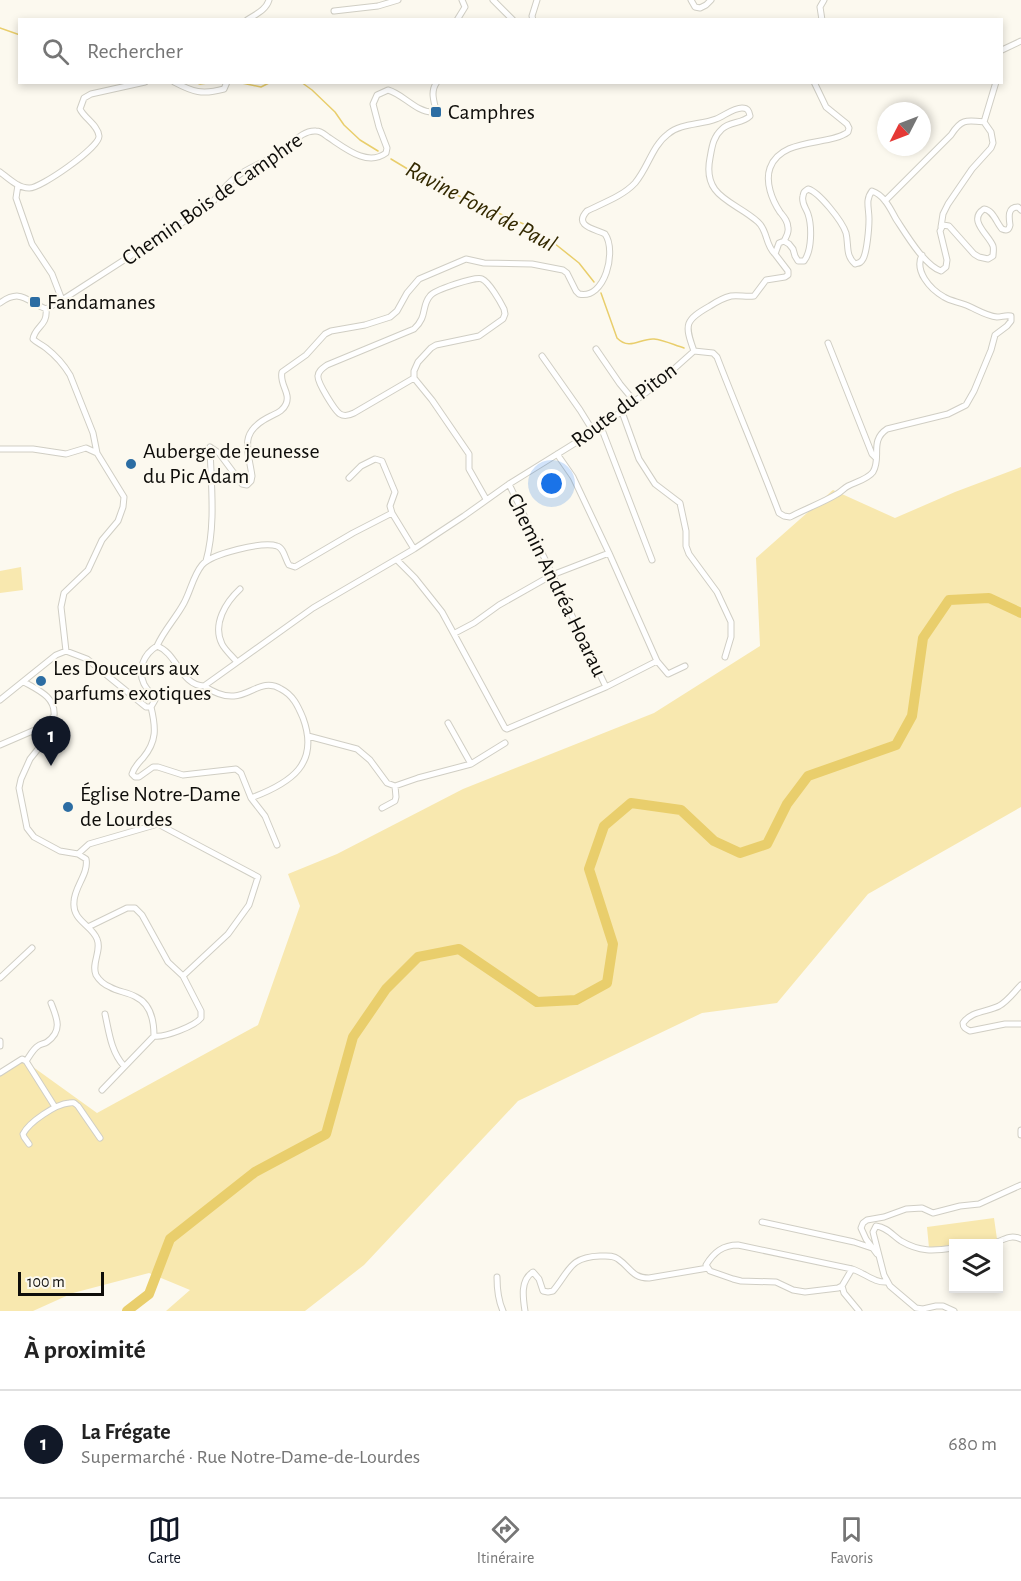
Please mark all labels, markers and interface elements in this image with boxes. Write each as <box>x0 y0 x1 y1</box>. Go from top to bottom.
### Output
search box <box>18 18 1003 84</box>
icon: search <box>39 35 72 68</box>
text: Rechercher <box>87 40 183 62</box>
place label: Camphres <box>448 101 535 123</box>
north arrow <box>877 102 931 156</box>
marker: Camphres <box>429 105 443 119</box>
street label: Chemin Bois de Camphre <box>118 129 306 269</box>
water label: Ravine Fond de Paul <box>402 157 560 257</box>
place label: Fandamanes <box>47 291 156 313</box>
marker: Fandamanes <box>28 295 42 309</box>
street label: Route du Piton <box>567 358 681 452</box>
place label: Auberge de jeunesse du Pic Adam <box>143 440 320 487</box>
marker: Auberge de jeunesse du Pic Adam <box>124 457 138 471</box>
your location <box>537 469 566 498</box>
street label: Chemin Andréa Hoarau <box>503 490 611 680</box>
place label: Les Douceurs aux parfums exotiques <box>53 657 212 704</box>
marker: Les Douceurs aux parfums exotiques <box>34 674 48 688</box>
pin: 1 <box>32 716 70 766</box>
place label: Église Notre-Dame de Lourdes <box>80 782 241 830</box>
marker: Église Notre-Dame de Lourdes <box>61 800 75 814</box>
map controls <box>949 1239 1003 1293</box>
button: layers <box>949 1239 1003 1293</box>
scale bar <box>18 1269 104 1296</box>
text: 100 m <box>27 1274 65 1290</box>
text: À proximité <box>24 1337 146 1363</box>
text: La Frégate <box>81 1421 171 1443</box>
text: 1 <box>40 1434 47 1454</box>
text: 680 m <box>948 1434 997 1454</box>
text: Supermarché · Rue Notre-Dame-de-Lourdes <box>81 1447 420 1467</box>
tab: Carte <box>148 1513 181 1568</box>
tab: Itinéraire <box>477 1513 534 1568</box>
tab: Favoris <box>830 1513 873 1568</box>

